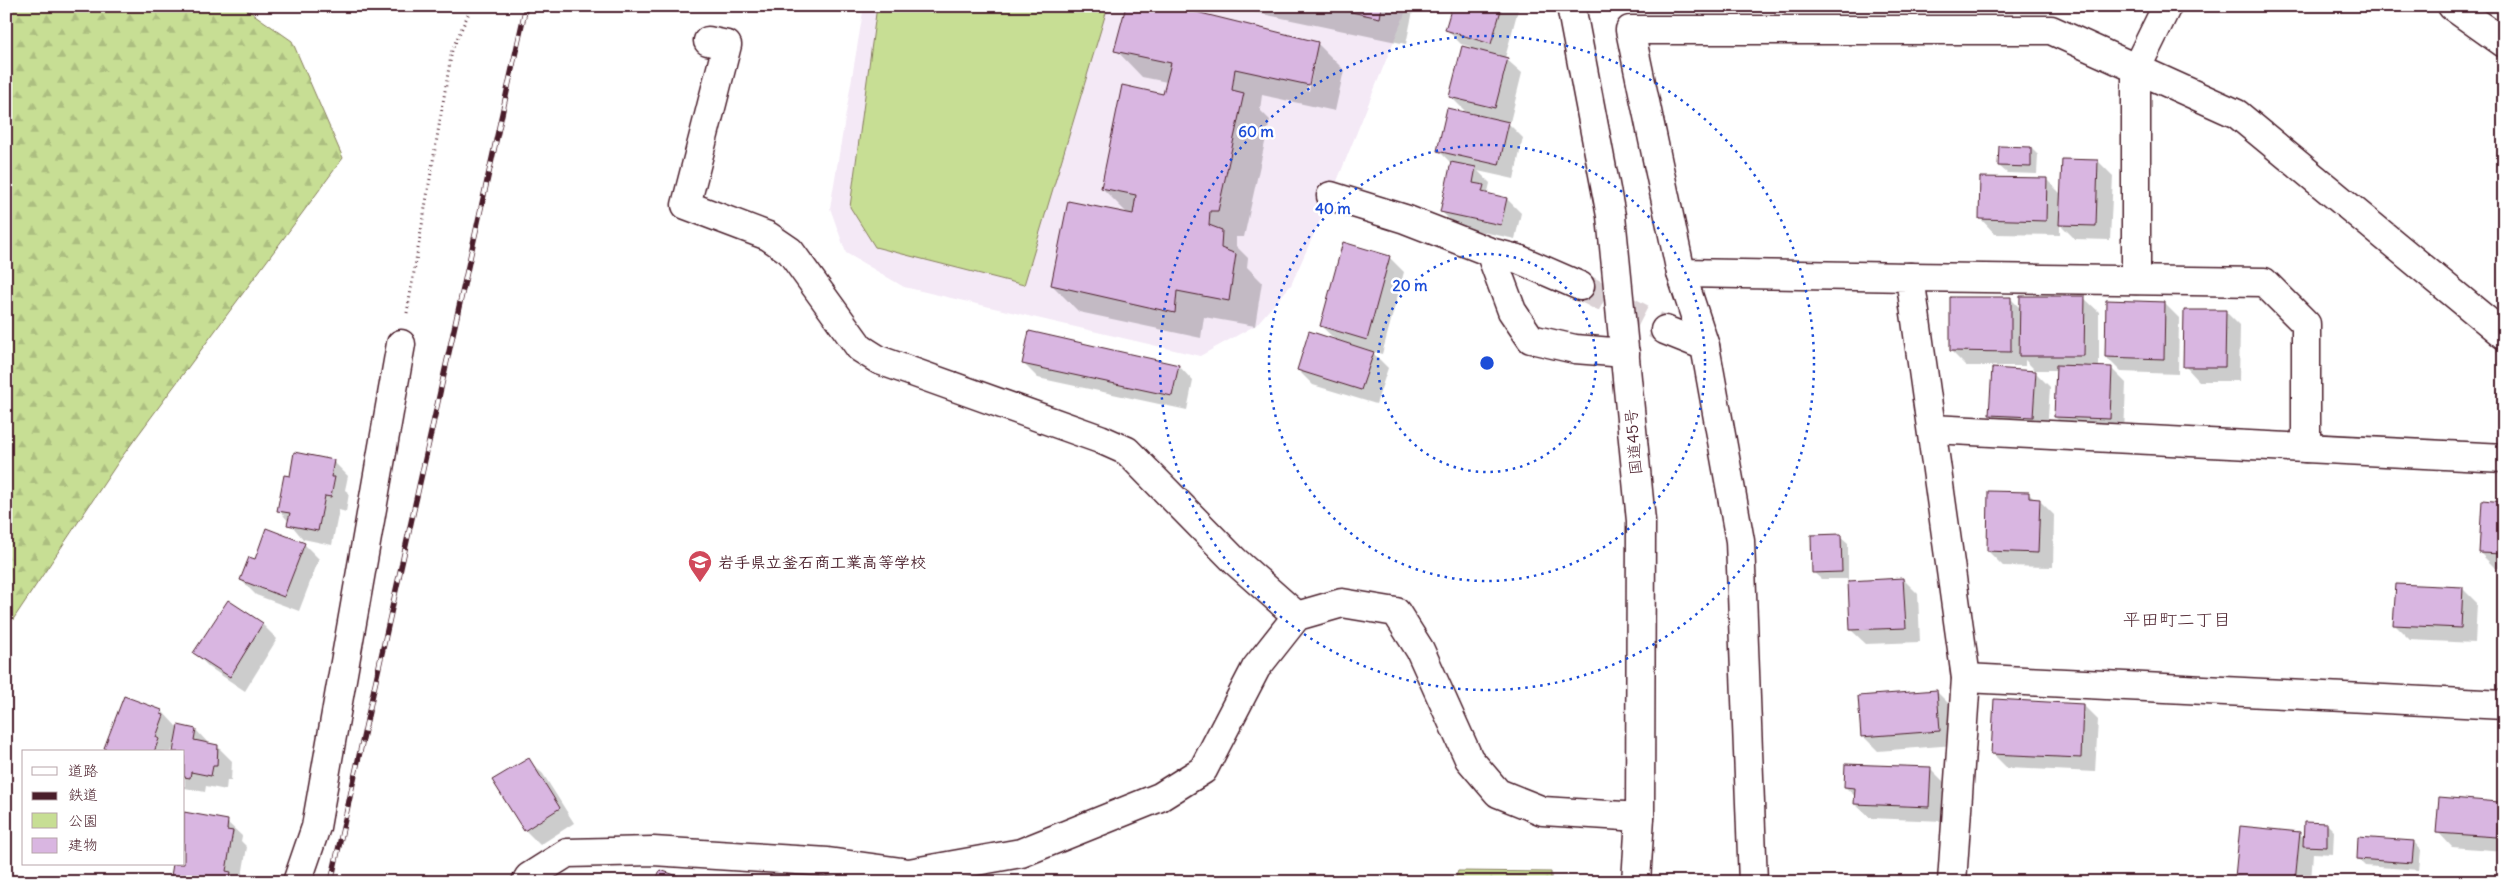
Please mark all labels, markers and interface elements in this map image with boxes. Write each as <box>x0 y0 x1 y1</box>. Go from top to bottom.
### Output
text: 60 m <box>1238 122 1274 141</box>
text: 40 m <box>1315 199 1351 218</box>
text: 20 m <box>1393 276 1427 295</box>
centre of rings <box>1478 354 1496 372</box>
street label: 国道45号 <box>1620 408 1646 476</box>
school or university icon: 岩手県立釜石商工業高等学校 <box>687 549 713 583</box>
place label: 岩手県立釜石商工業高等学校 <box>718 552 926 572</box>
district label: 平田町二丁目 <box>2123 608 2231 631</box>
legend <box>22 750 185 866</box>
text: 道路 <box>68 761 98 780</box>
text: 鉄道 <box>68 785 98 804</box>
text: 公園 <box>68 811 98 830</box>
text: 建物 <box>68 835 98 854</box>

